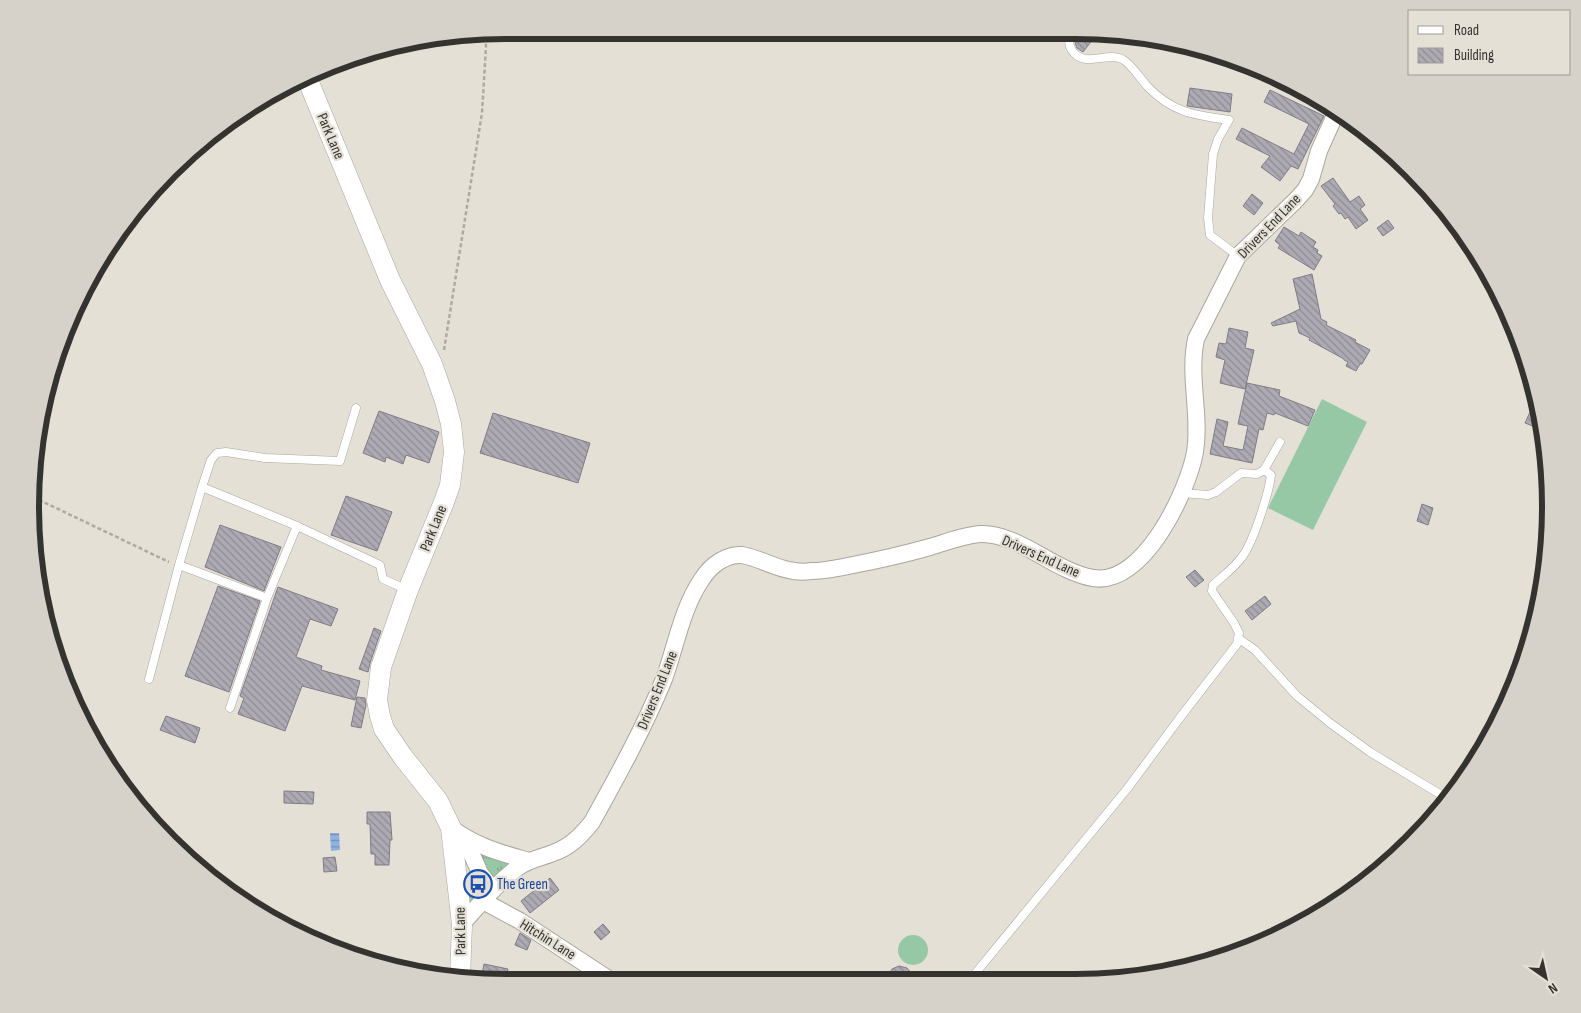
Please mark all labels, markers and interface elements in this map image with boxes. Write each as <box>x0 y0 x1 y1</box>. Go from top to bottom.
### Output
legend <box>1408 10 1571 75</box>
text: Road <box>1454 21 1479 40</box>
text: Building <box>1454 46 1494 65</box>
street label: Park Lane <box>312 110 349 162</box>
street label: Drivers End Lane <box>1234 190 1305 263</box>
street label: Park Lane <box>416 502 451 554</box>
street label: Drivers End Lane <box>999 531 1083 582</box>
street label: Drivers End Lane <box>633 648 682 732</box>
bus stop icon: The Green <box>463 869 493 899</box>
place label: The Green <box>497 875 548 894</box>
street label: Park Lane <box>451 907 470 955</box>
street label: Hitchin Lane <box>516 915 579 964</box>
north arrow <box>1521 953 1571 1003</box>
text: N <box>1545 979 1561 998</box>

